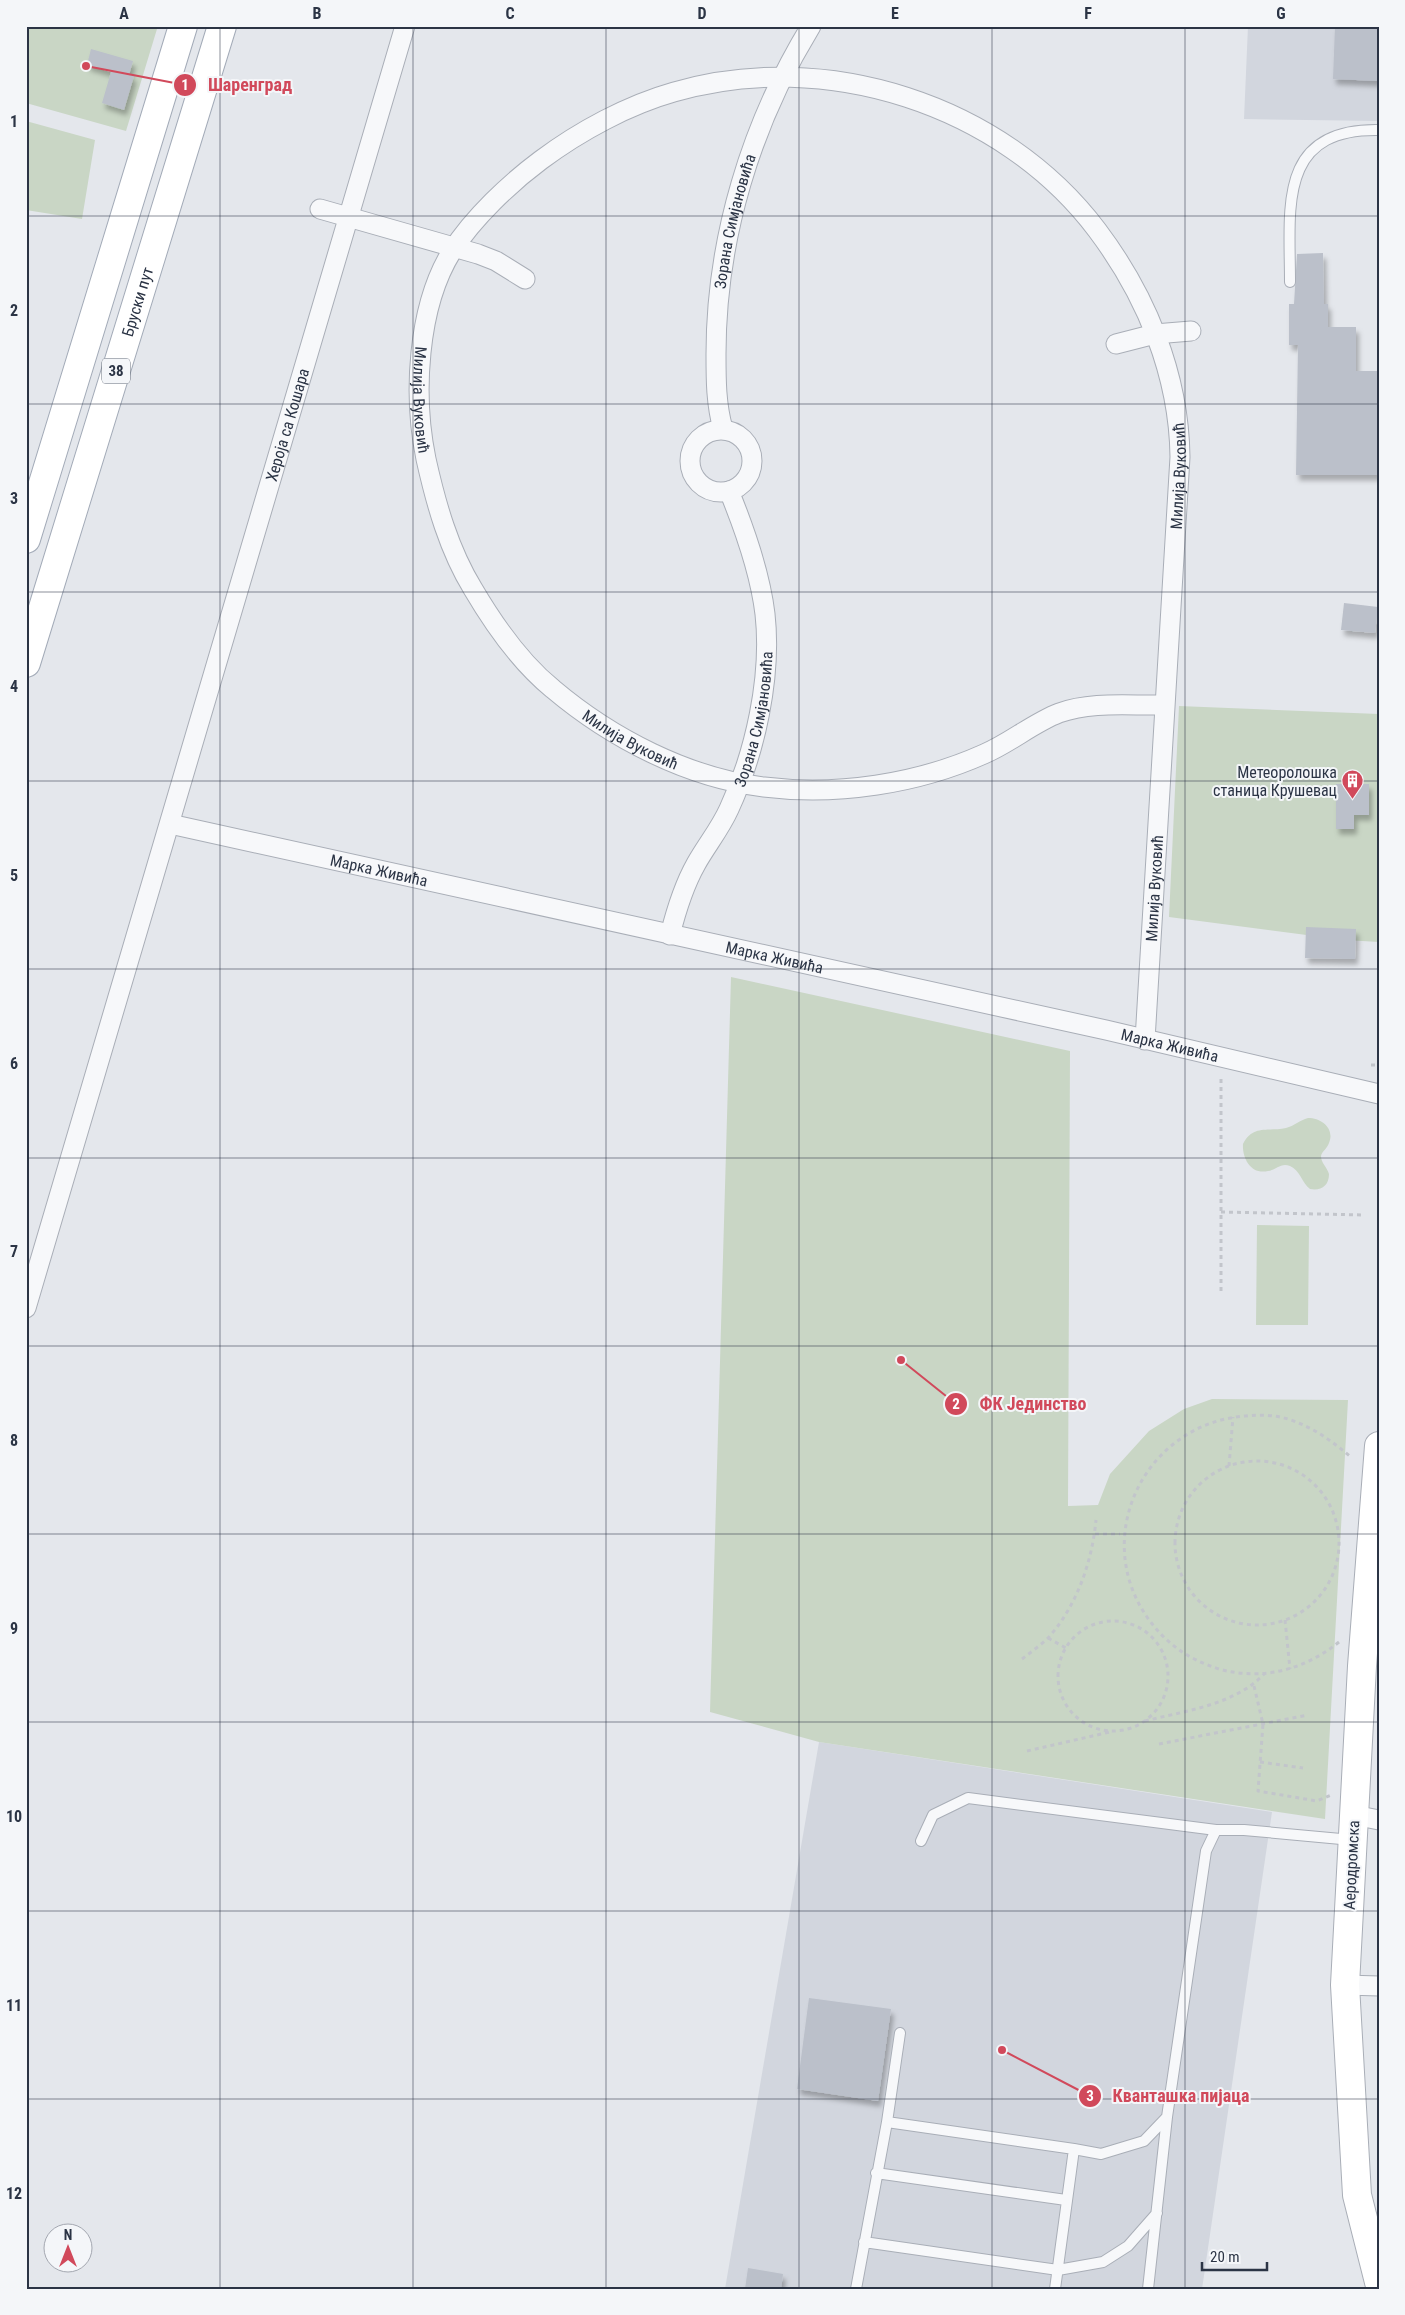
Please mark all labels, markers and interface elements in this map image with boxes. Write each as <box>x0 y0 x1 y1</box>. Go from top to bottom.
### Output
text: A <box>119 4 129 23</box>
text: B <box>313 4 322 23</box>
text: C <box>505 4 515 23</box>
text: D <box>697 4 707 23</box>
text: E <box>891 4 899 23</box>
text: F <box>1084 4 1092 23</box>
text: G <box>1276 4 1286 23</box>
callout: Шаренград <box>173 68 302 101</box>
text: Шаренград <box>208 74 292 95</box>
text: 1 <box>181 76 189 94</box>
text: 1 <box>10 112 18 131</box>
street label: Зорана Симјановића <box>711 151 760 290</box>
street label: Бруски пут <box>118 265 157 339</box>
text: 2 <box>10 301 18 320</box>
street label: Милија Вуковић <box>409 346 434 455</box>
road number: 38 <box>102 358 130 384</box>
street label: Хероја са Кошара <box>262 366 313 484</box>
street label: Милија Вуковић <box>1167 422 1190 530</box>
text: 3 <box>10 489 18 508</box>
street label: Зорана Симјановића <box>730 651 777 790</box>
text: 4 <box>10 677 18 696</box>
street label: Милија Вуковић <box>579 706 681 774</box>
place label: Метеоролошка станица Крушевац <box>1213 763 1337 800</box>
building icon: Метеоролошка станица Крушевац <box>1341 769 1365 800</box>
street label: Милија Вуковић <box>1142 834 1167 942</box>
street label: Марка Живића <box>328 851 429 890</box>
text: 5 <box>10 866 18 885</box>
street label: Марка Живића <box>724 938 825 977</box>
street label: Марка Живића <box>1119 1025 1220 1066</box>
text: 6 <box>10 1054 18 1073</box>
text: 7 <box>10 1242 18 1261</box>
callout: ФК Јединство <box>944 1387 1096 1420</box>
text: ФК Јединство <box>979 1393 1087 1414</box>
text: 2 <box>952 1395 960 1413</box>
text: 8 <box>10 1431 18 1450</box>
text: 9 <box>10 1619 18 1638</box>
text: 10 <box>6 1807 22 1826</box>
street label: Аеродромска <box>1340 1820 1363 1910</box>
text: 11 <box>6 1996 22 2015</box>
callout: Кванташка пијаца <box>1077 2079 1259 2112</box>
text: Кванташка пијаца <box>1113 2085 1249 2106</box>
text: 3 <box>1086 2087 1094 2105</box>
text: 12 <box>6 2184 22 2203</box>
north arrow <box>42 2222 92 2272</box>
text: N <box>64 2227 72 2243</box>
scale bar <box>1202 2240 1268 2272</box>
text: 20 m <box>1210 2248 1240 2266</box>

